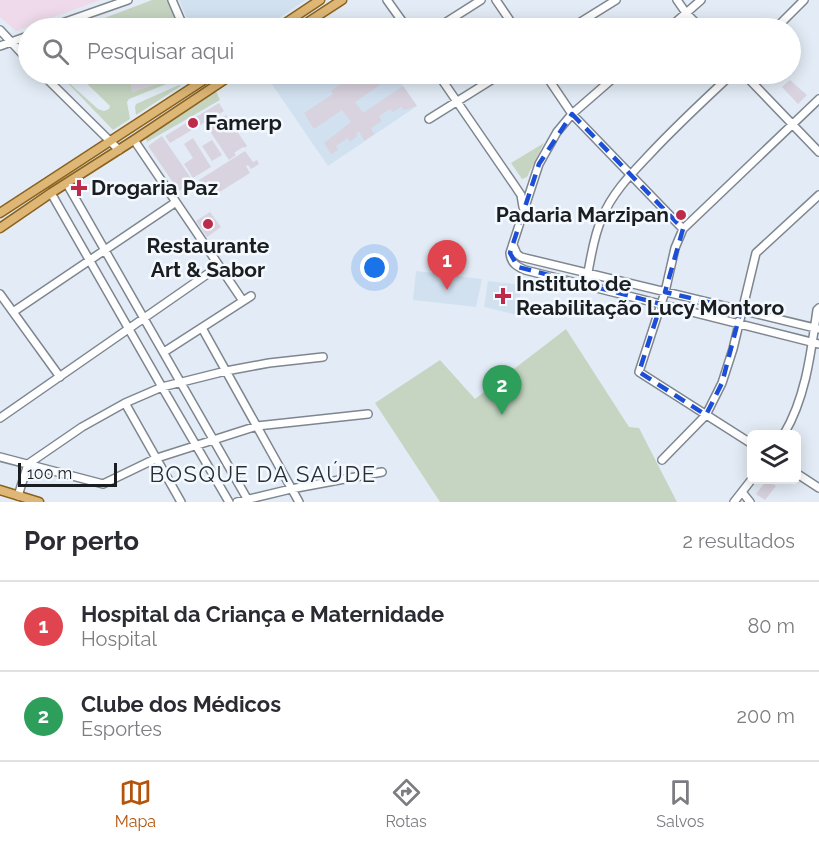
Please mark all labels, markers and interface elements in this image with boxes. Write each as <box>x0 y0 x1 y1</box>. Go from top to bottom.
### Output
search box <box>18 18 801 84</box>
icon: search <box>39 35 72 68</box>
text: Pesquisar aqui <box>87 38 234 64</box>
place label: Famerp <box>205 110 282 135</box>
marker: Famerp <box>186 116 200 130</box>
place label: Drogaria Paz <box>91 175 218 200</box>
marker: Drogaria Paz <box>72 181 86 195</box>
place label: Padaria Marzipan <box>496 202 669 227</box>
marker: Padaria Marzipan <box>674 208 688 222</box>
marker: Restaurante Art & Sabor <box>201 217 215 231</box>
place label: Restaurante Art & Sabor <box>147 233 270 282</box>
pin: 1 <box>428 240 466 290</box>
your location <box>360 253 389 282</box>
place label: Instituto de Reabilitação Lucy Montoro <box>516 271 785 320</box>
marker: Instituto de Reabilitação Lucy Montoro <box>494 287 512 305</box>
pin: 2 <box>482 366 522 415</box>
map controls <box>747 430 801 484</box>
button: layers <box>747 430 801 484</box>
scale bar <box>18 460 117 487</box>
district label: BOSQUE DA SAÚDE <box>149 461 377 487</box>
text: 100 m <box>27 464 72 483</box>
text: Por perto <box>24 526 139 556</box>
text: 2 resultados <box>682 529 795 553</box>
text: Hospital da Criança e Maternidade <box>81 601 444 627</box>
text: 1 <box>39 614 48 638</box>
text: 80 m <box>747 614 795 638</box>
text: Hospital <box>81 627 157 651</box>
text: Clube dos Médicos <box>81 691 281 717</box>
text: 2 <box>38 704 49 728</box>
text: 200 m <box>737 704 795 728</box>
text: Esportes <box>81 717 162 741</box>
tab: Mapa <box>115 776 156 831</box>
tab: Rotas <box>385 776 427 831</box>
tab: Salvos <box>656 776 704 831</box>

